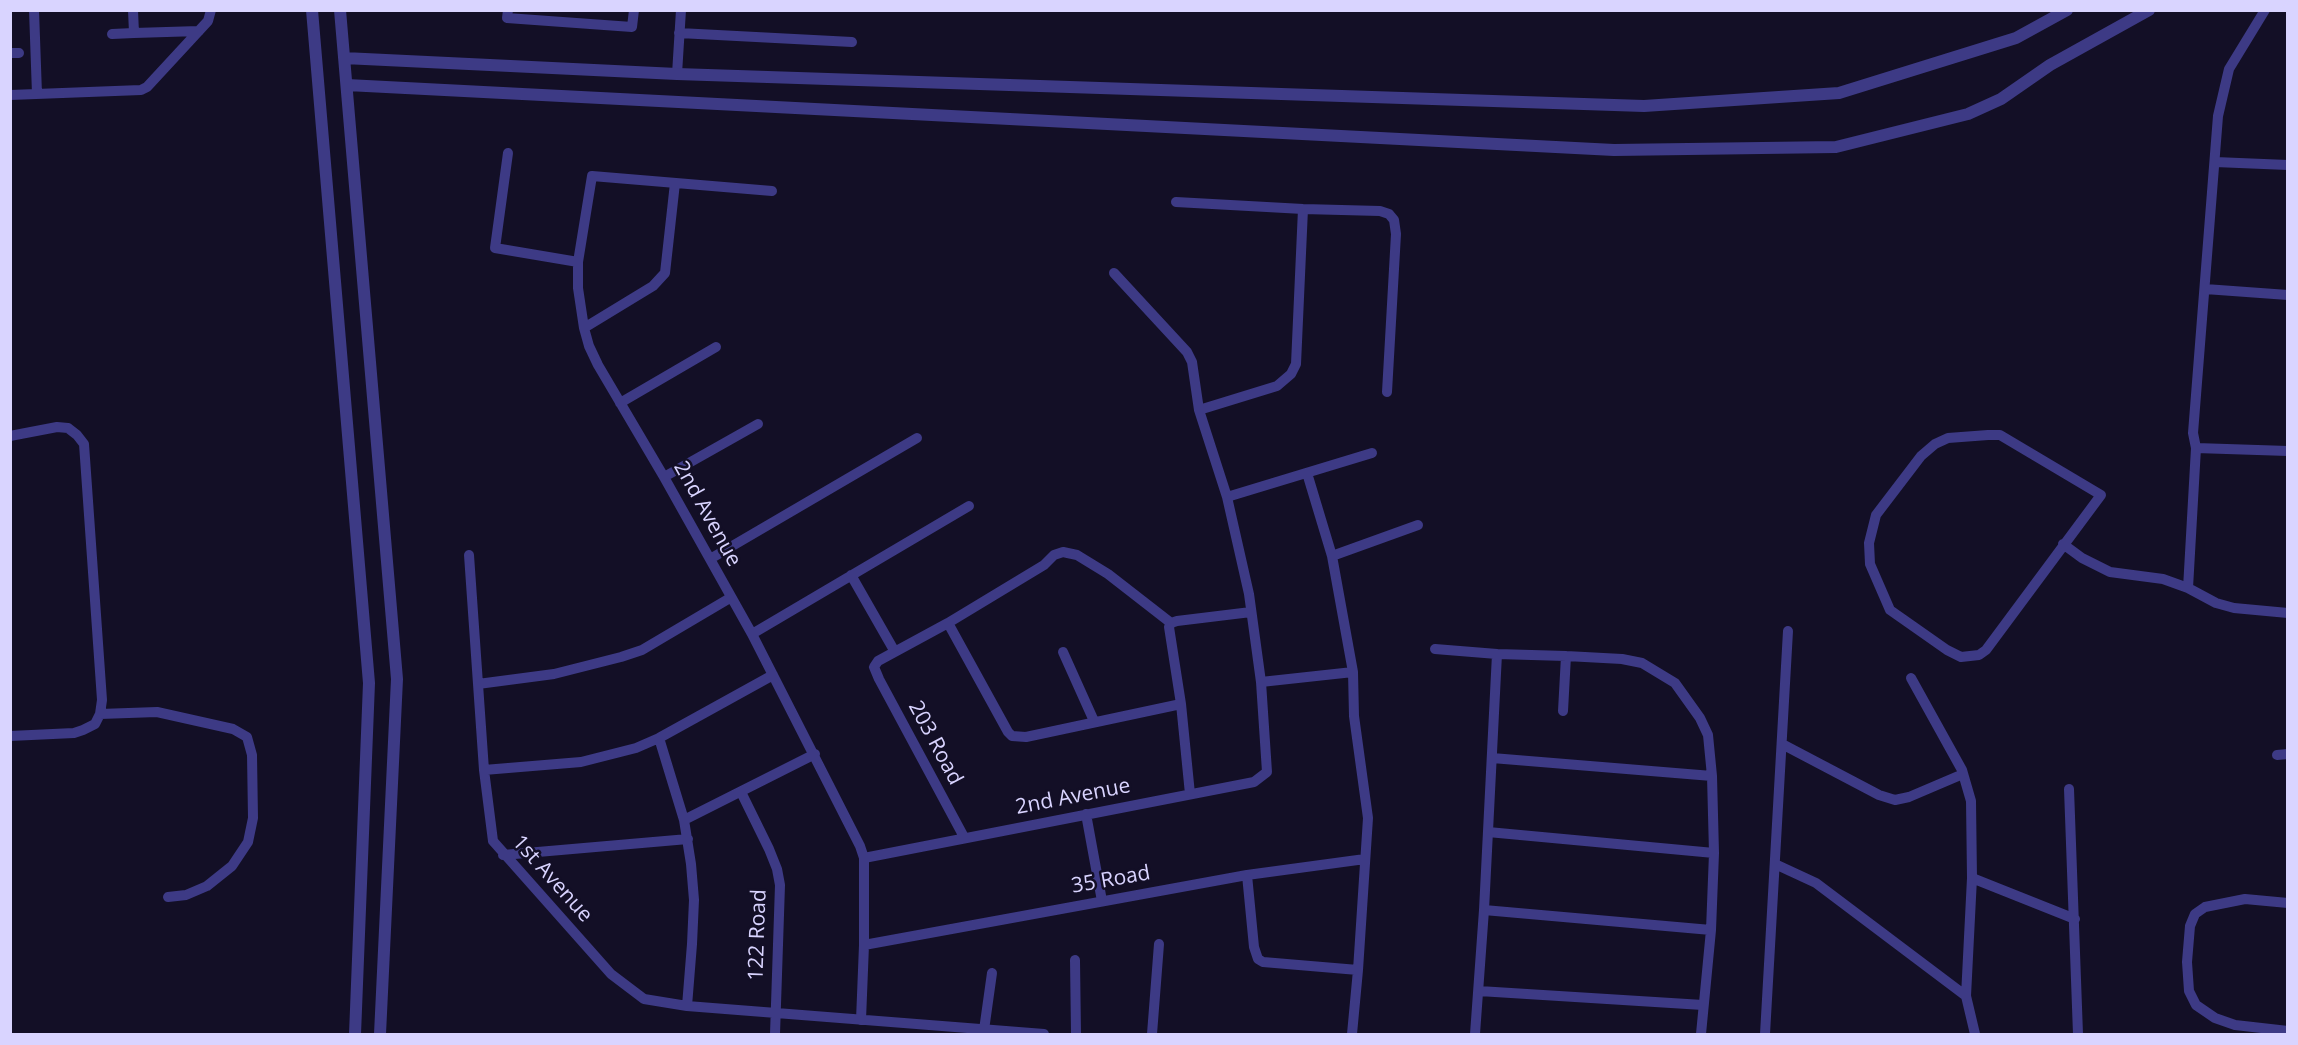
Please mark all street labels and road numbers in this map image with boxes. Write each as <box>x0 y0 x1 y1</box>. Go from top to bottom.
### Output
street label: 2nd Avenue <box>668 457 746 571</box>
street label: 203 Road <box>902 697 968 789</box>
street label: 2nd Avenue <box>1014 774 1132 820</box>
street label: 1st Avenue <box>506 830 598 928</box>
street label: 35 Road <box>1070 861 1152 899</box>
street label: 122 Road <box>744 889 772 981</box>

